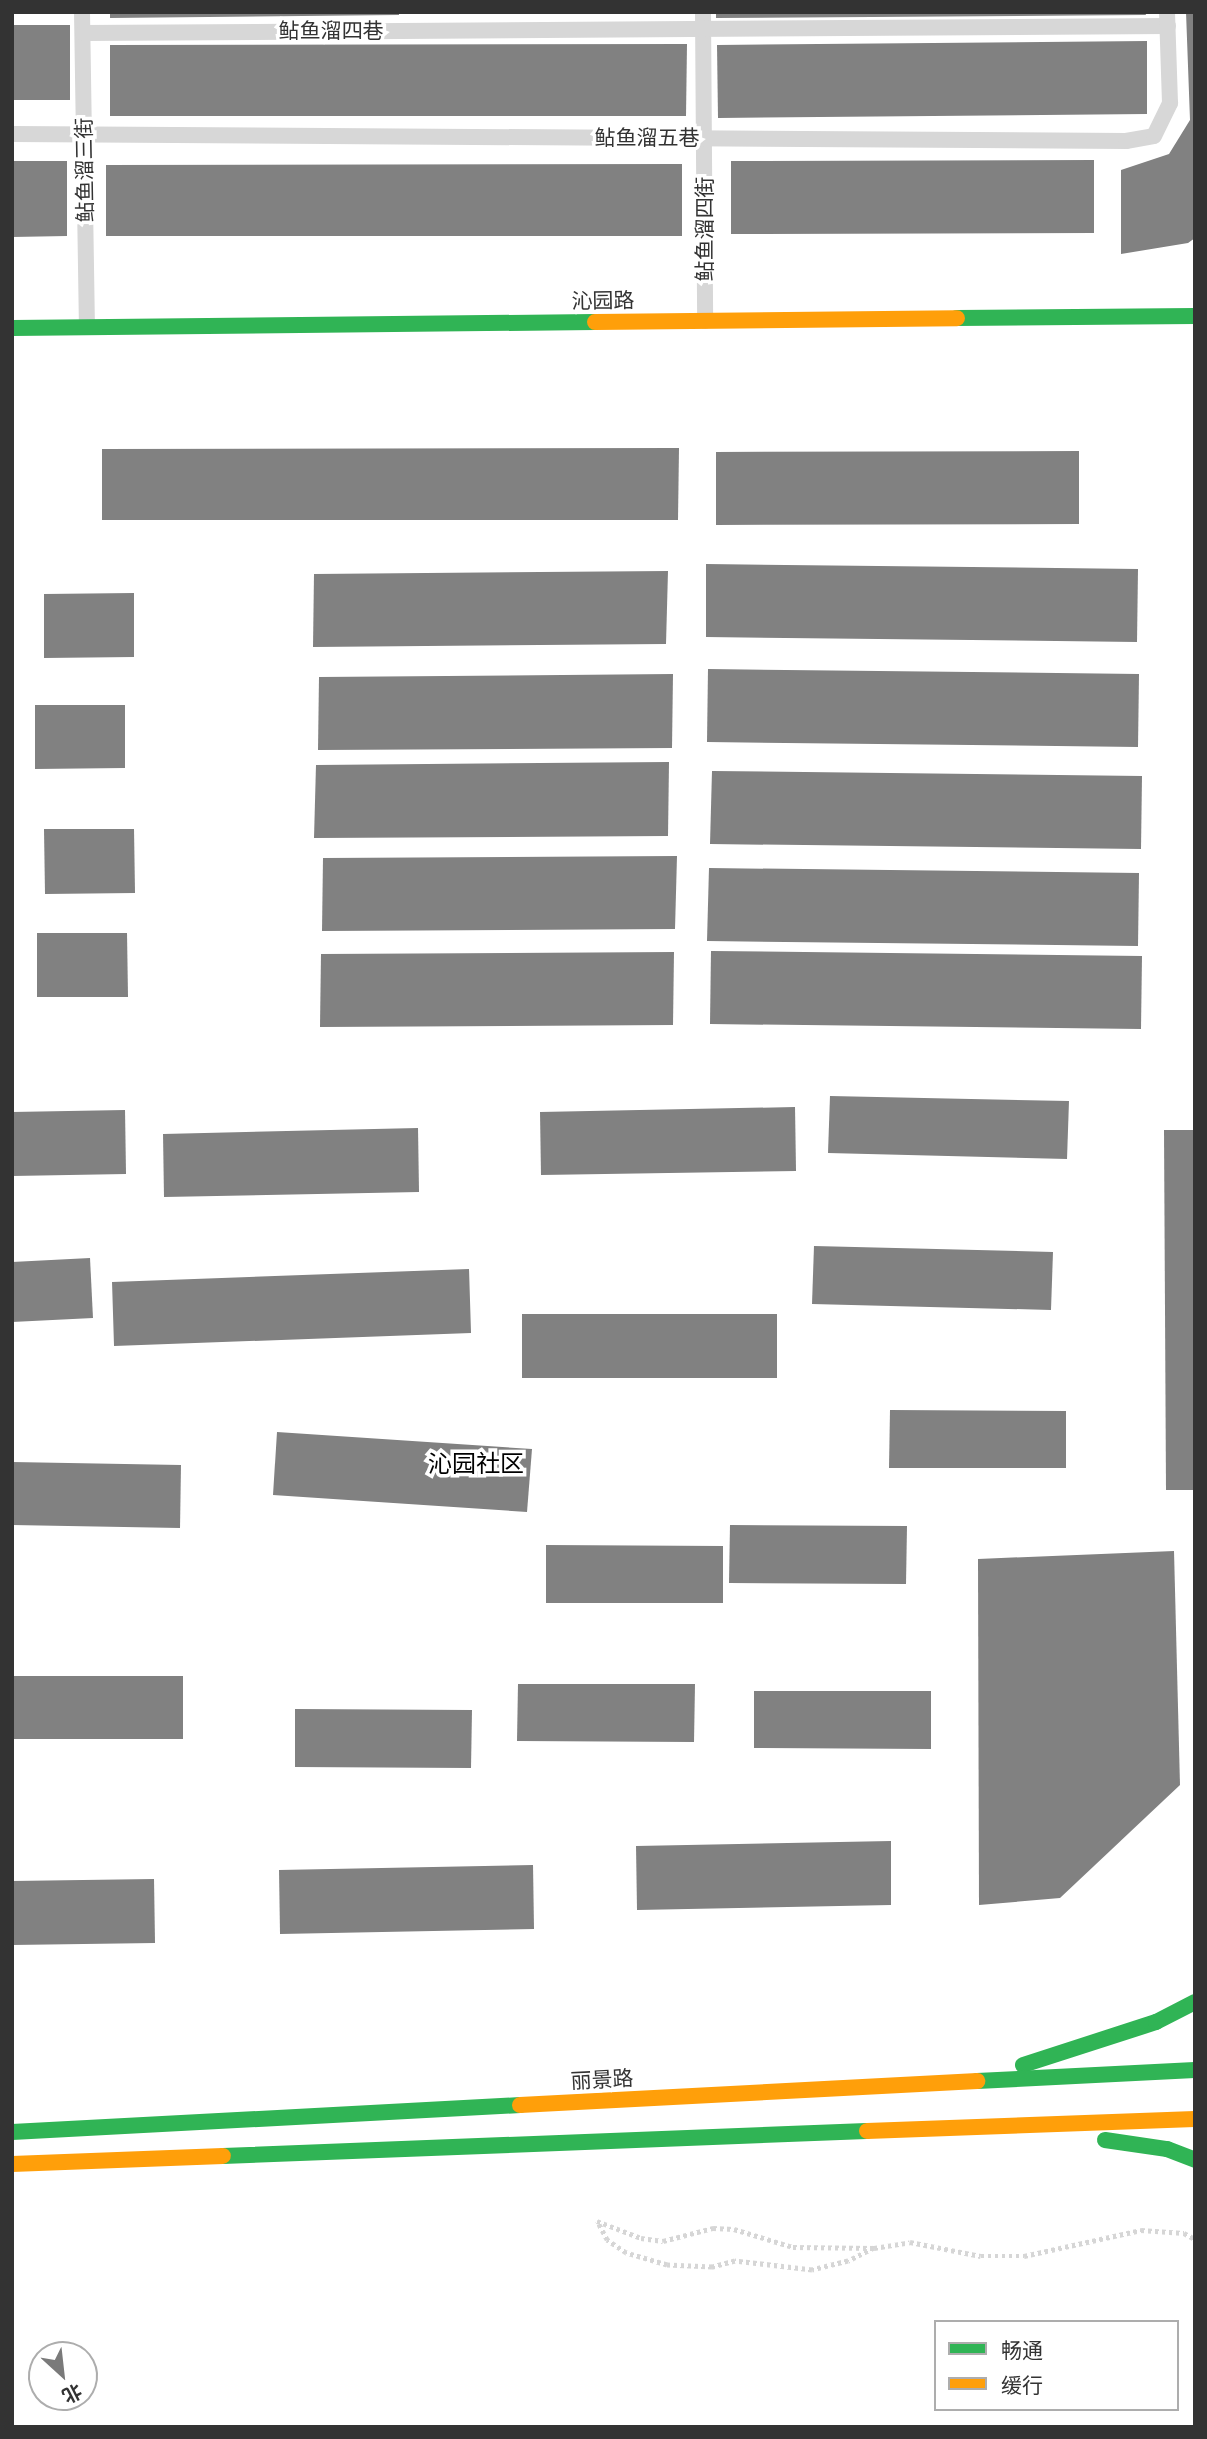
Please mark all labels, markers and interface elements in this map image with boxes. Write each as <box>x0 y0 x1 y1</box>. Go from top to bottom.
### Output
street label: 鲇鱼溜四巷 <box>279 18 383 44</box>
street label: 鲇鱼溜三街 <box>71 117 99 223</box>
street label: 鲇鱼溜五巷 <box>595 125 699 151</box>
street label: 鲇鱼溜四街 <box>692 177 718 281</box>
street label: 沁园路 <box>571 288 635 314</box>
district label: 沁园社区 <box>428 1451 524 1479</box>
street label: 丽景路 <box>570 2066 634 2094</box>
legend <box>934 2320 1179 2411</box>
text: 畅通 <box>1001 2338 1043 2364</box>
north arrow <box>28 2341 98 2411</box>
text: 缓行 <box>1001 2373 1043 2399</box>
text: 北 <box>58 2379 86 2408</box>

